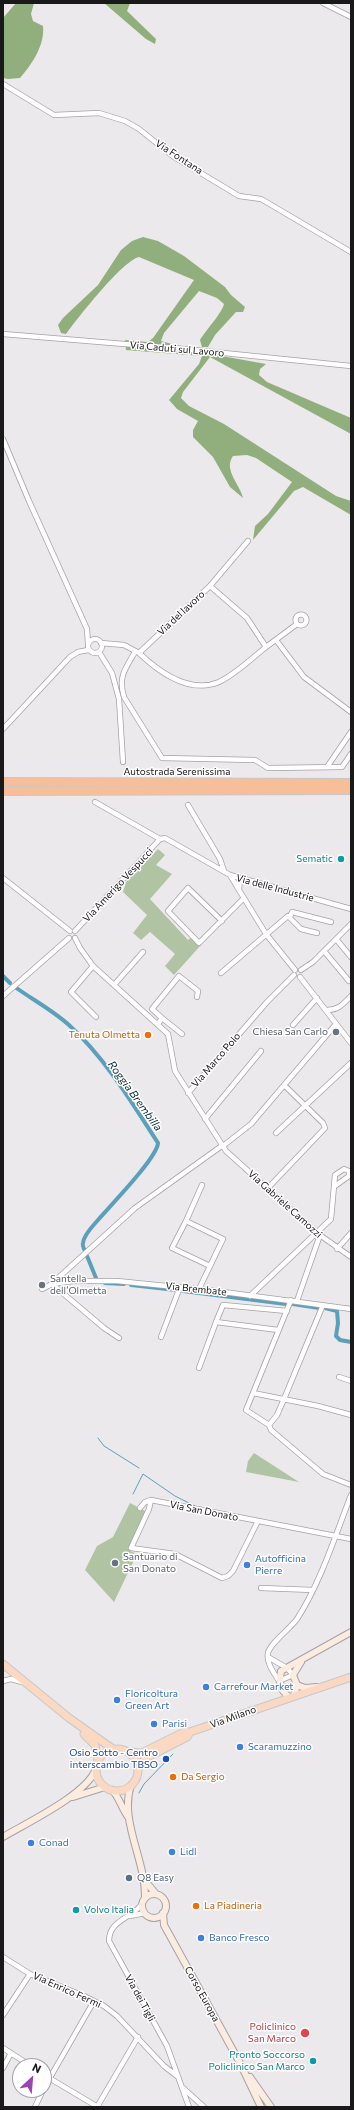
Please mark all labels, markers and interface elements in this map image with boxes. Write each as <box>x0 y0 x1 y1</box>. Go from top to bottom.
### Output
street label: Via Fontana <box>153 137 205 177</box>
street label: Via Caduti sul Lavoro <box>129 339 225 359</box>
street label: Via del lavoro <box>155 588 207 638</box>
street label: Autostrada Serenissima <box>123 766 231 778</box>
street label: Via Amerigo Vespucci <box>80 845 156 925</box>
place label: Sematic <box>296 853 333 865</box>
marker: Sematic <box>336 854 346 864</box>
street label: Via delle Industrie <box>235 872 315 904</box>
place label: Chiesa San Carlo <box>253 1026 328 1038</box>
marker: Chiesa San Carlo <box>331 1027 341 1037</box>
place label: Tenuta Olmetta <box>68 1029 140 1041</box>
marker: Tenuta Olmetta <box>143 1030 153 1040</box>
street label: Via Marco Polo <box>189 1030 243 1090</box>
water label: Roggia Brembilla <box>105 1058 165 1134</box>
street label: Via Gabriele Camozzi <box>245 1167 325 1241</box>
place label: Santella dell’Olmetta <box>50 1273 106 1296</box>
marker: Santella dell’Olmetta <box>37 1280 47 1290</box>
street label: Via Brembate <box>165 1280 227 1298</box>
street label: Via San Donato <box>169 1498 239 1524</box>
place label: Santuario di San Donato <box>123 1551 178 1574</box>
place label: Autofficina Pierre <box>255 1553 306 1576</box>
marker: Santuario di San Donato <box>110 1558 120 1568</box>
marker: Autofficina Pierre <box>242 1560 252 1570</box>
place label: Carrefour Market <box>214 1681 293 1693</box>
marker: Carrefour Market <box>201 1682 211 1692</box>
place label: Floricoltura Green Art <box>125 1688 178 1712</box>
marker: Floricoltura Green Art <box>112 1695 122 1705</box>
street label: Via Milano <box>208 1703 258 1731</box>
place label: Parisi <box>162 1718 187 1730</box>
marker: Parisi <box>149 1719 159 1729</box>
place label: Scaramuzzino <box>248 1741 312 1753</box>
marker: Scaramuzzino <box>235 1742 245 1752</box>
place label: Osio Sotto - Centro interscambio TBSO <box>69 1747 158 1770</box>
marker: Osio Sotto - Centro interscambio TBSO <box>161 1754 171 1764</box>
place label: Da Sergio <box>181 1771 225 1783</box>
marker: Da Sergio <box>168 1772 178 1782</box>
place label: Conad <box>39 1837 69 1849</box>
marker: Conad <box>26 1838 36 1848</box>
place label: Lidl <box>180 1846 197 1858</box>
marker: Lidl <box>167 1847 177 1857</box>
place label: Q8 Easy <box>137 1872 174 1884</box>
marker: Q8 Easy <box>124 1873 134 1883</box>
place label: La Piadineria <box>204 1900 262 1912</box>
marker: La Piadineria <box>191 1901 201 1911</box>
place label: Volvo Italia <box>84 1904 134 1916</box>
marker: Volvo Italia <box>71 1905 81 1915</box>
place label: Banco Fresco <box>209 1932 269 1944</box>
marker: Banco Fresco <box>196 1933 206 1943</box>
street label: Corso Europa <box>182 1964 222 2024</box>
street label: Via Enrico Fermi <box>31 1970 103 2010</box>
street label: Via dei Tigli <box>122 1973 158 2023</box>
place label: Policlinico San Marco <box>248 2021 296 2044</box>
marker: Policlinico San Marco <box>299 2027 311 2039</box>
place label: Pronto Soccorso Policlinico San Marco <box>208 2049 305 2072</box>
marker: Pronto Soccorso Policlinico San Marco <box>308 2056 318 2066</box>
north arrow <box>12 2058 52 2098</box>
text: N <box>30 2060 44 2075</box>

